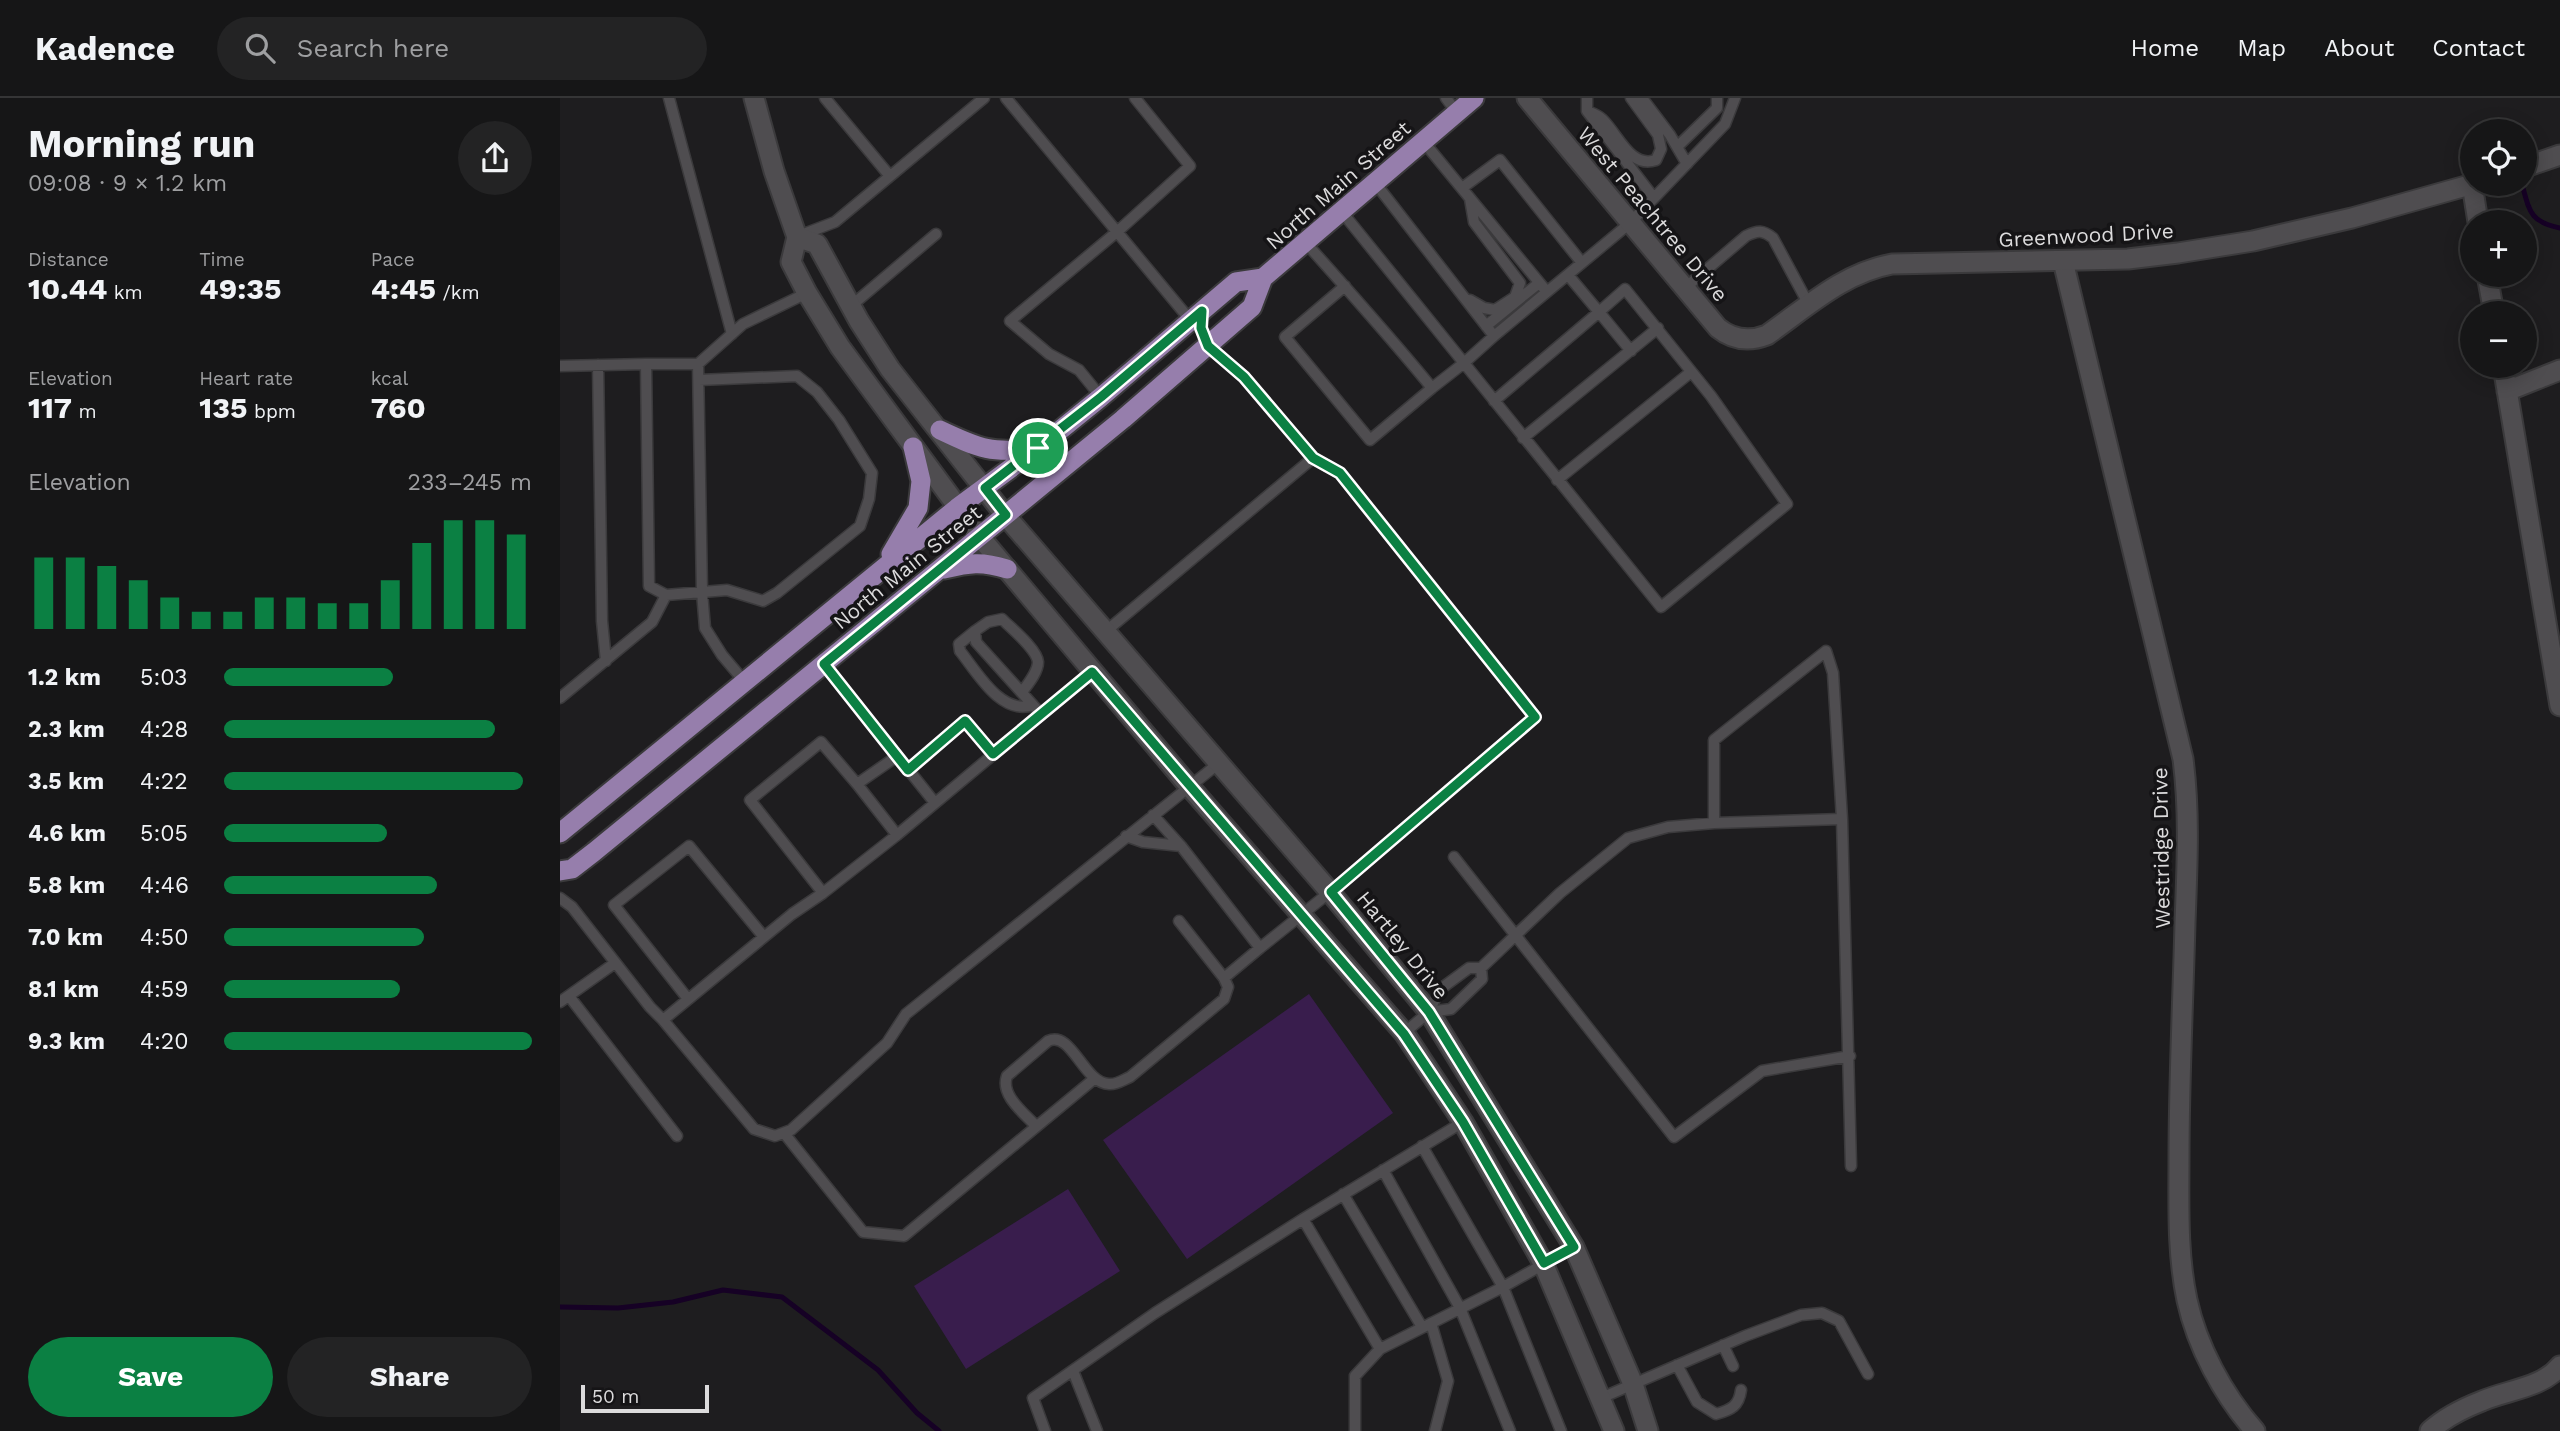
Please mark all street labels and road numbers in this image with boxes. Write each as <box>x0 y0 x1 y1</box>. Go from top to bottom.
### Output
street label: North Main Street <box>1261 115 1416 255</box>
street label: West Peachtree Drive <box>1573 122 1733 306</box>
street label: Greenwood Drive <box>1998 218 2174 252</box>
street label: North Main Street <box>828 499 986 634</box>
street label: Westridge Drive <box>2147 767 2175 929</box>
street label: Hartley Drive <box>1352 886 1454 1004</box>

